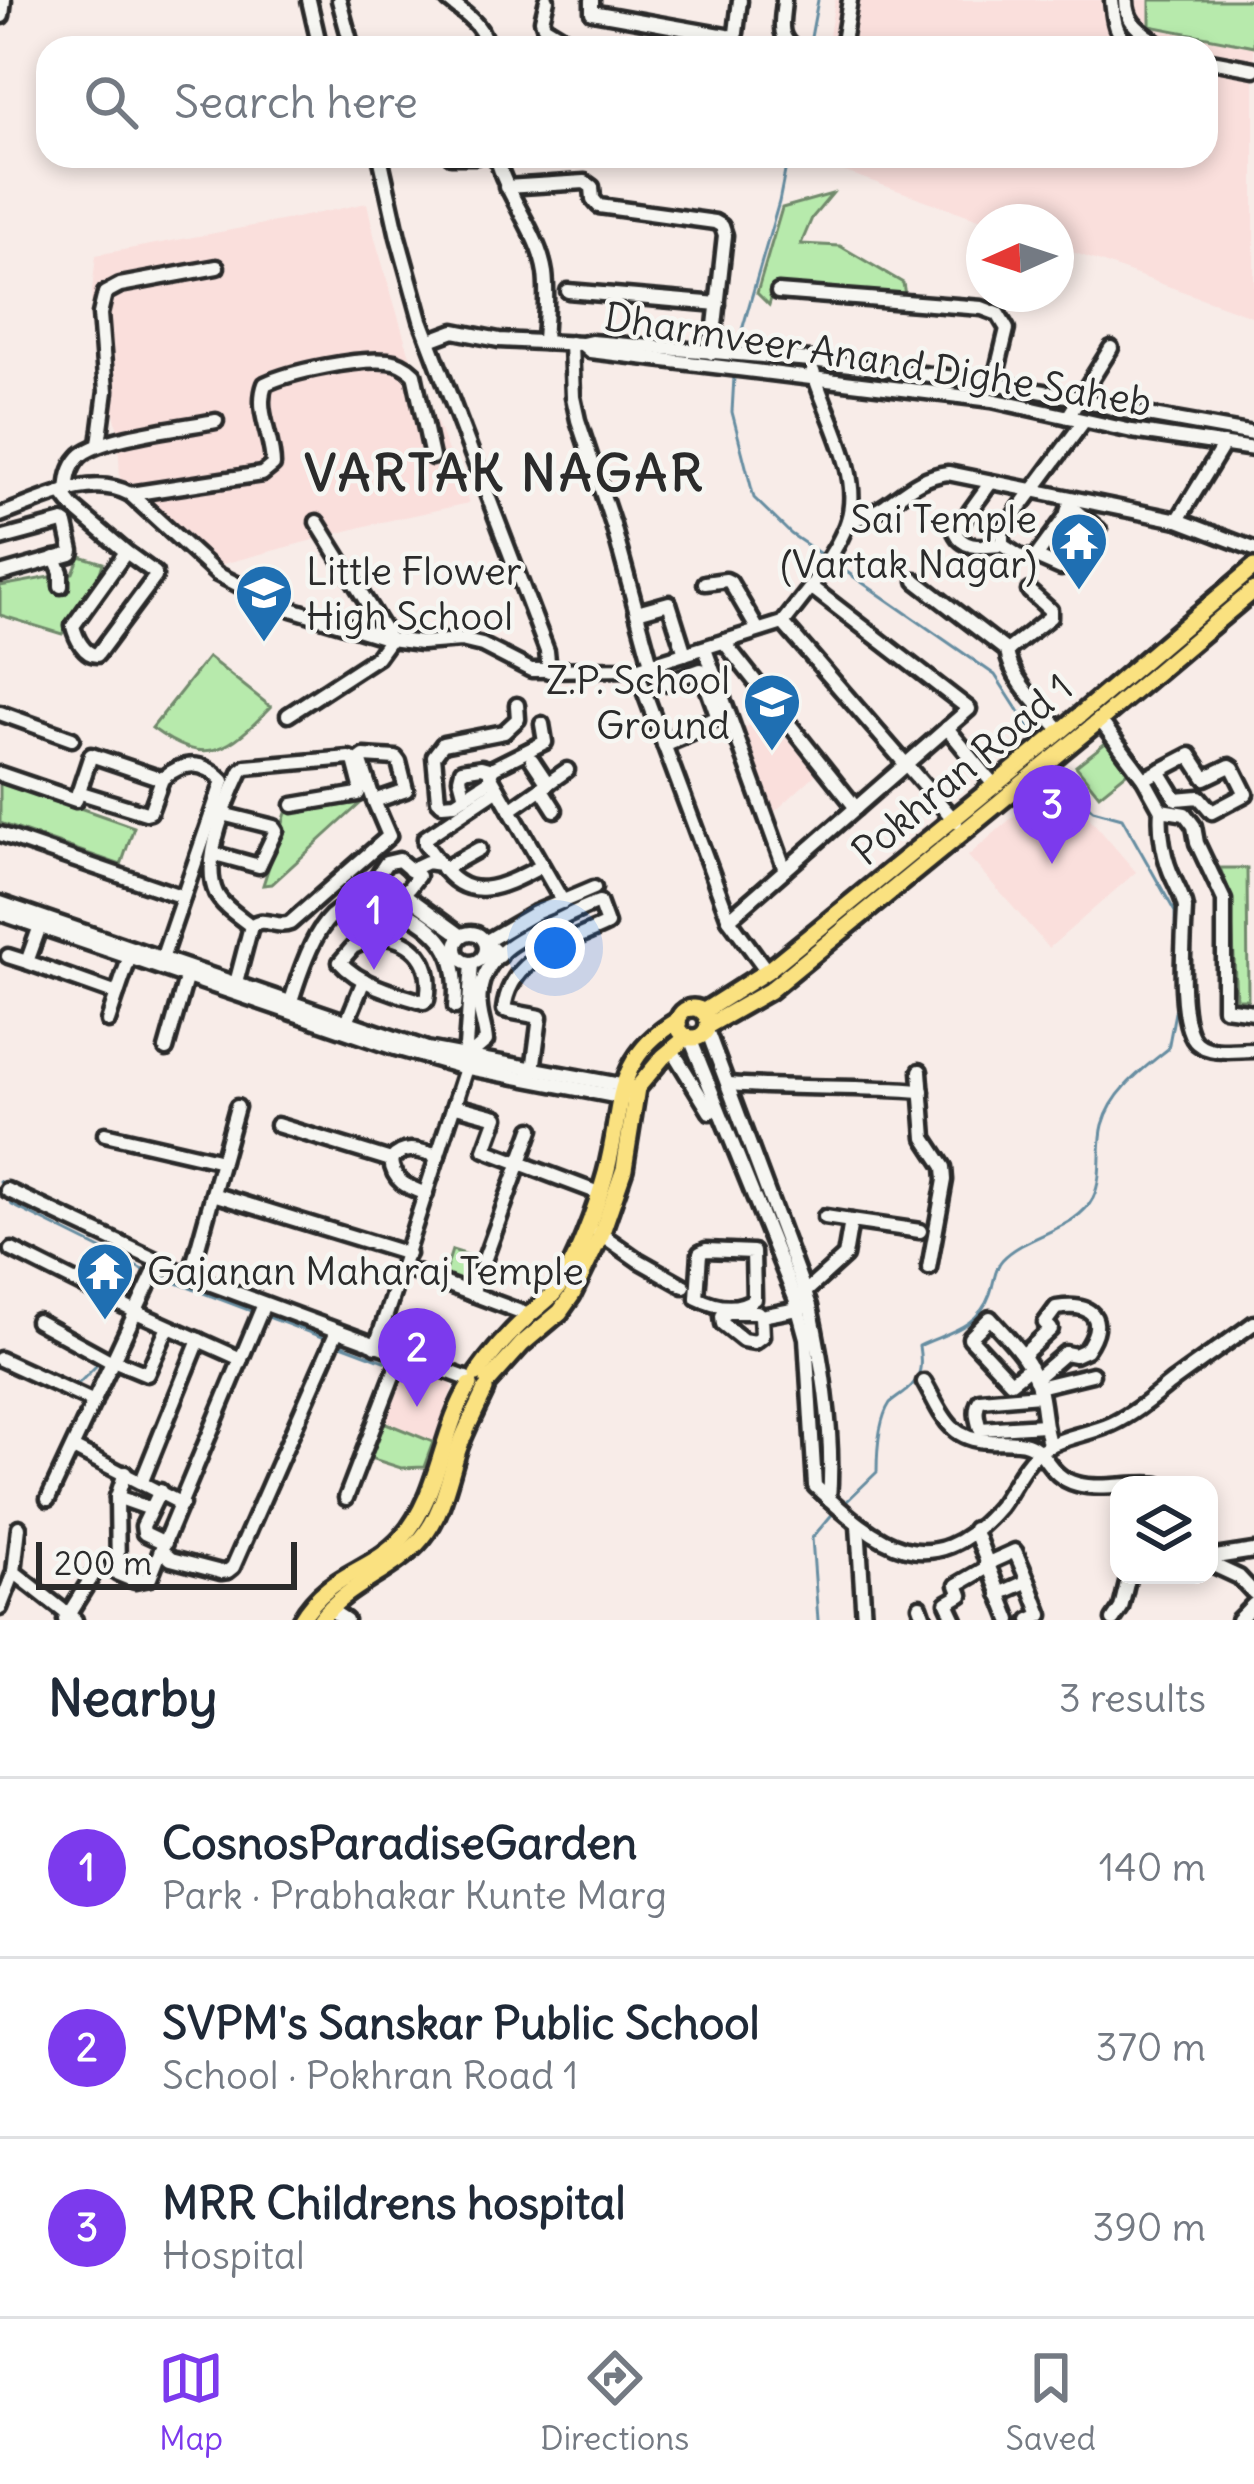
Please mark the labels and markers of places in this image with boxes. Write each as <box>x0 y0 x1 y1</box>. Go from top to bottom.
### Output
place label: Sai Temple (Vartak Nagar) <box>780 495 1037 589</box>
temple icon: Sai Temple (Vartak Nagar) <box>1048 510 1110 592</box>
place label: Little Flower High School <box>306 547 522 641</box>
school or university icon: Little Flower High School <box>233 562 295 644</box>
place label: Z.P. School Ground <box>546 656 730 750</box>
school or university icon: Z.P. School Ground <box>741 671 803 753</box>
pin: 3 <box>1013 765 1091 864</box>
pin: 1 <box>335 871 413 970</box>
temple icon: Gajanan Maharaj Temple <box>74 1240 136 1322</box>
place label: Gajanan Maharaj Temple <box>147 1247 584 1296</box>
pin: 2 <box>378 1308 456 1407</box>

